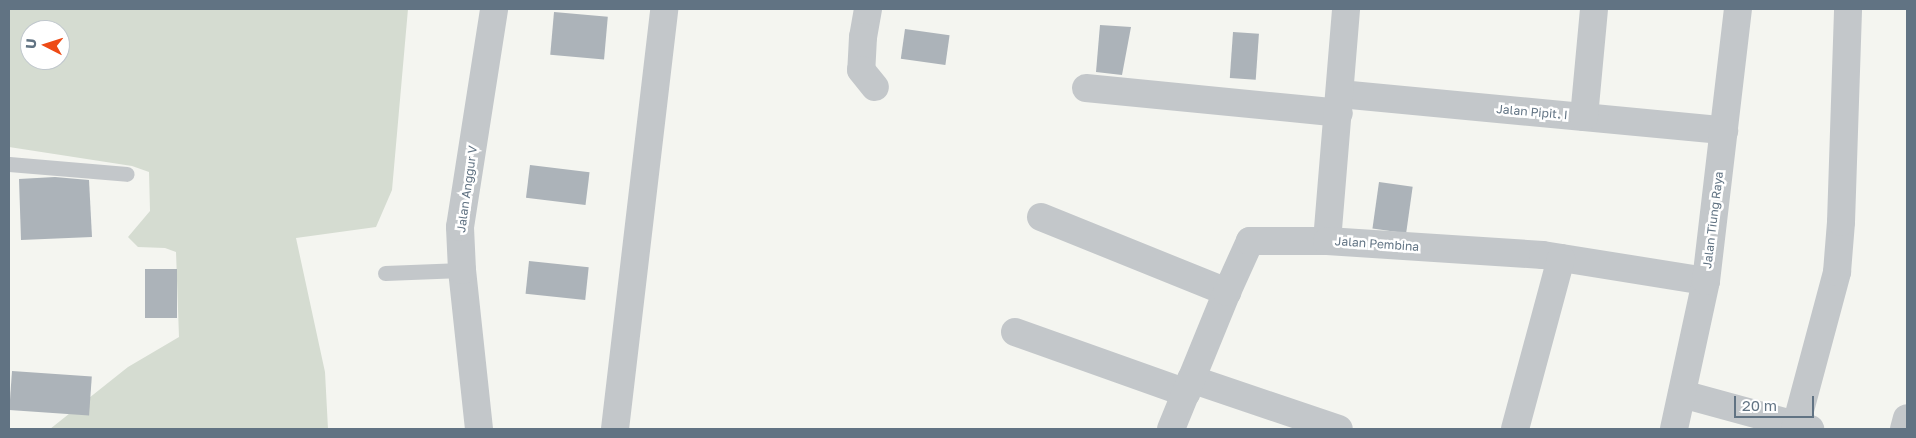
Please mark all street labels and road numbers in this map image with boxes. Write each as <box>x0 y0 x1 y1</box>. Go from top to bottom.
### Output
street label: Jalan Pipit. I <box>1496 102 1568 122</box>
street label: Jalan Anggur V <box>454 145 480 233</box>
street label: Jalan Tiung Raya <box>1700 171 1726 269</box>
street label: Jalan Pembina <box>1334 234 1420 254</box>

